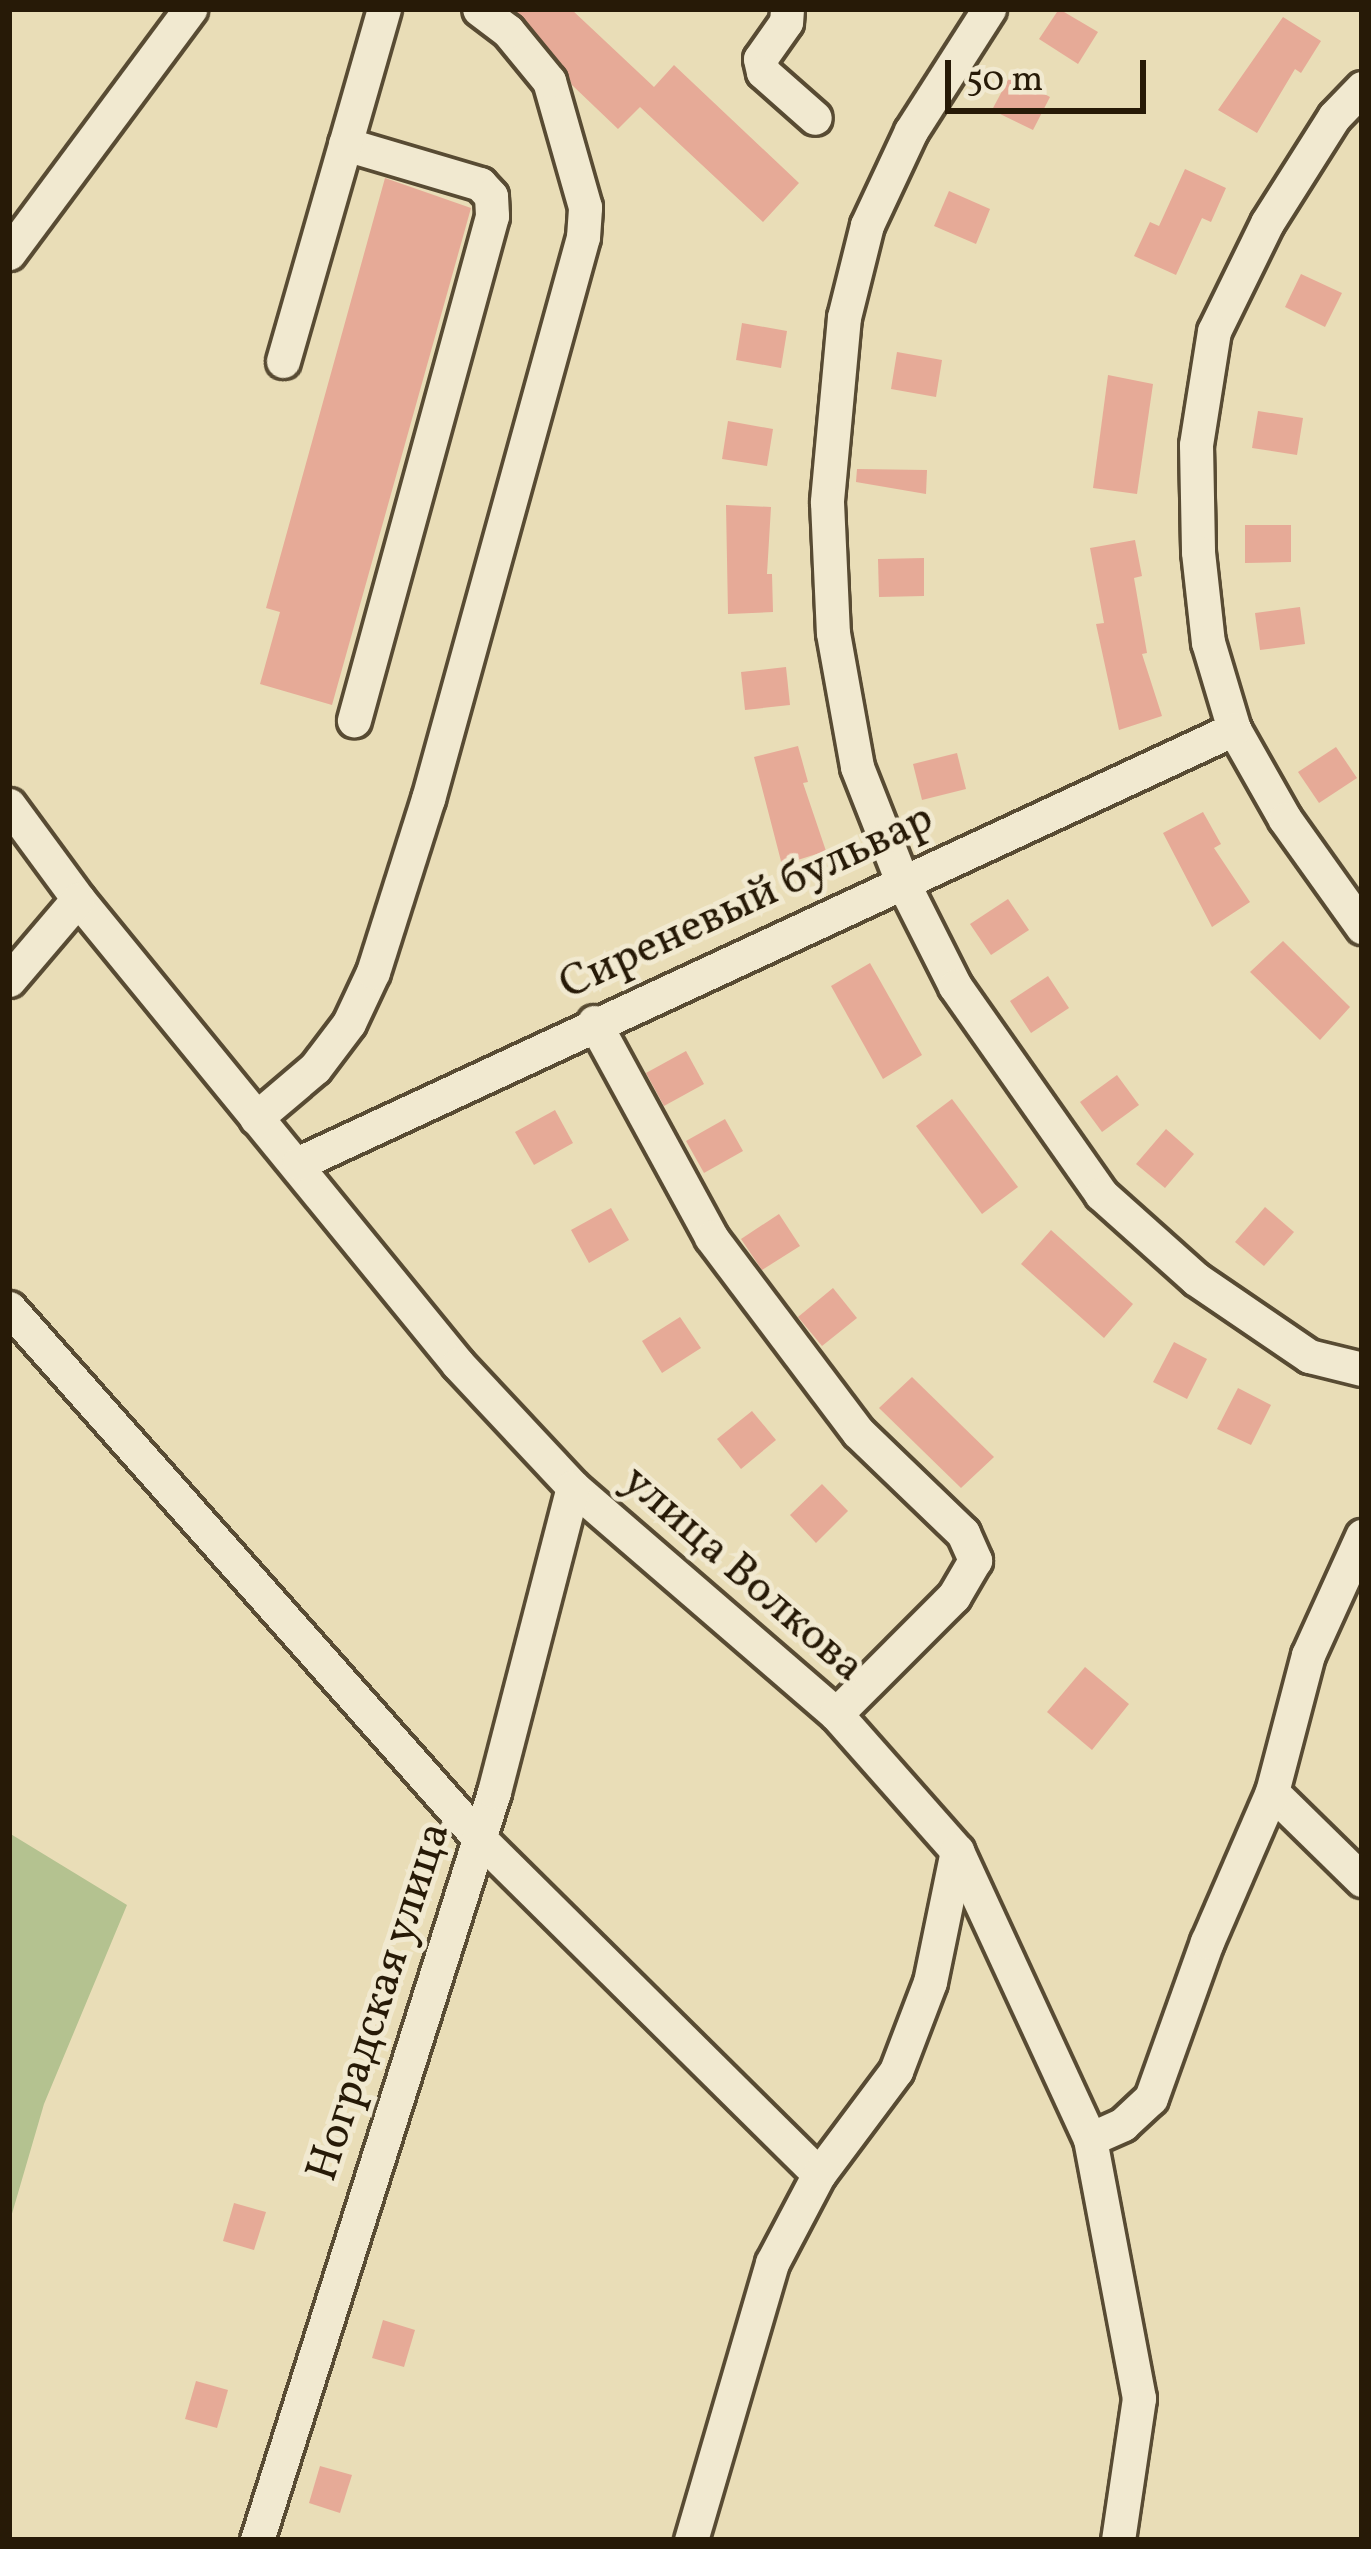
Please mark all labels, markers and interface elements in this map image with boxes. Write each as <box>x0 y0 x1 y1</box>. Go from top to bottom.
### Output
scale bar <box>951 36 1152 110</box>
text: 50 m <box>966 56 1043 106</box>
street label: Сиреневый бульвар <box>552 793 942 1013</box>
street label: улица Волкова <box>610 1455 874 1695</box>
street label: Ноградская улица <box>296 1815 464 2189</box>

